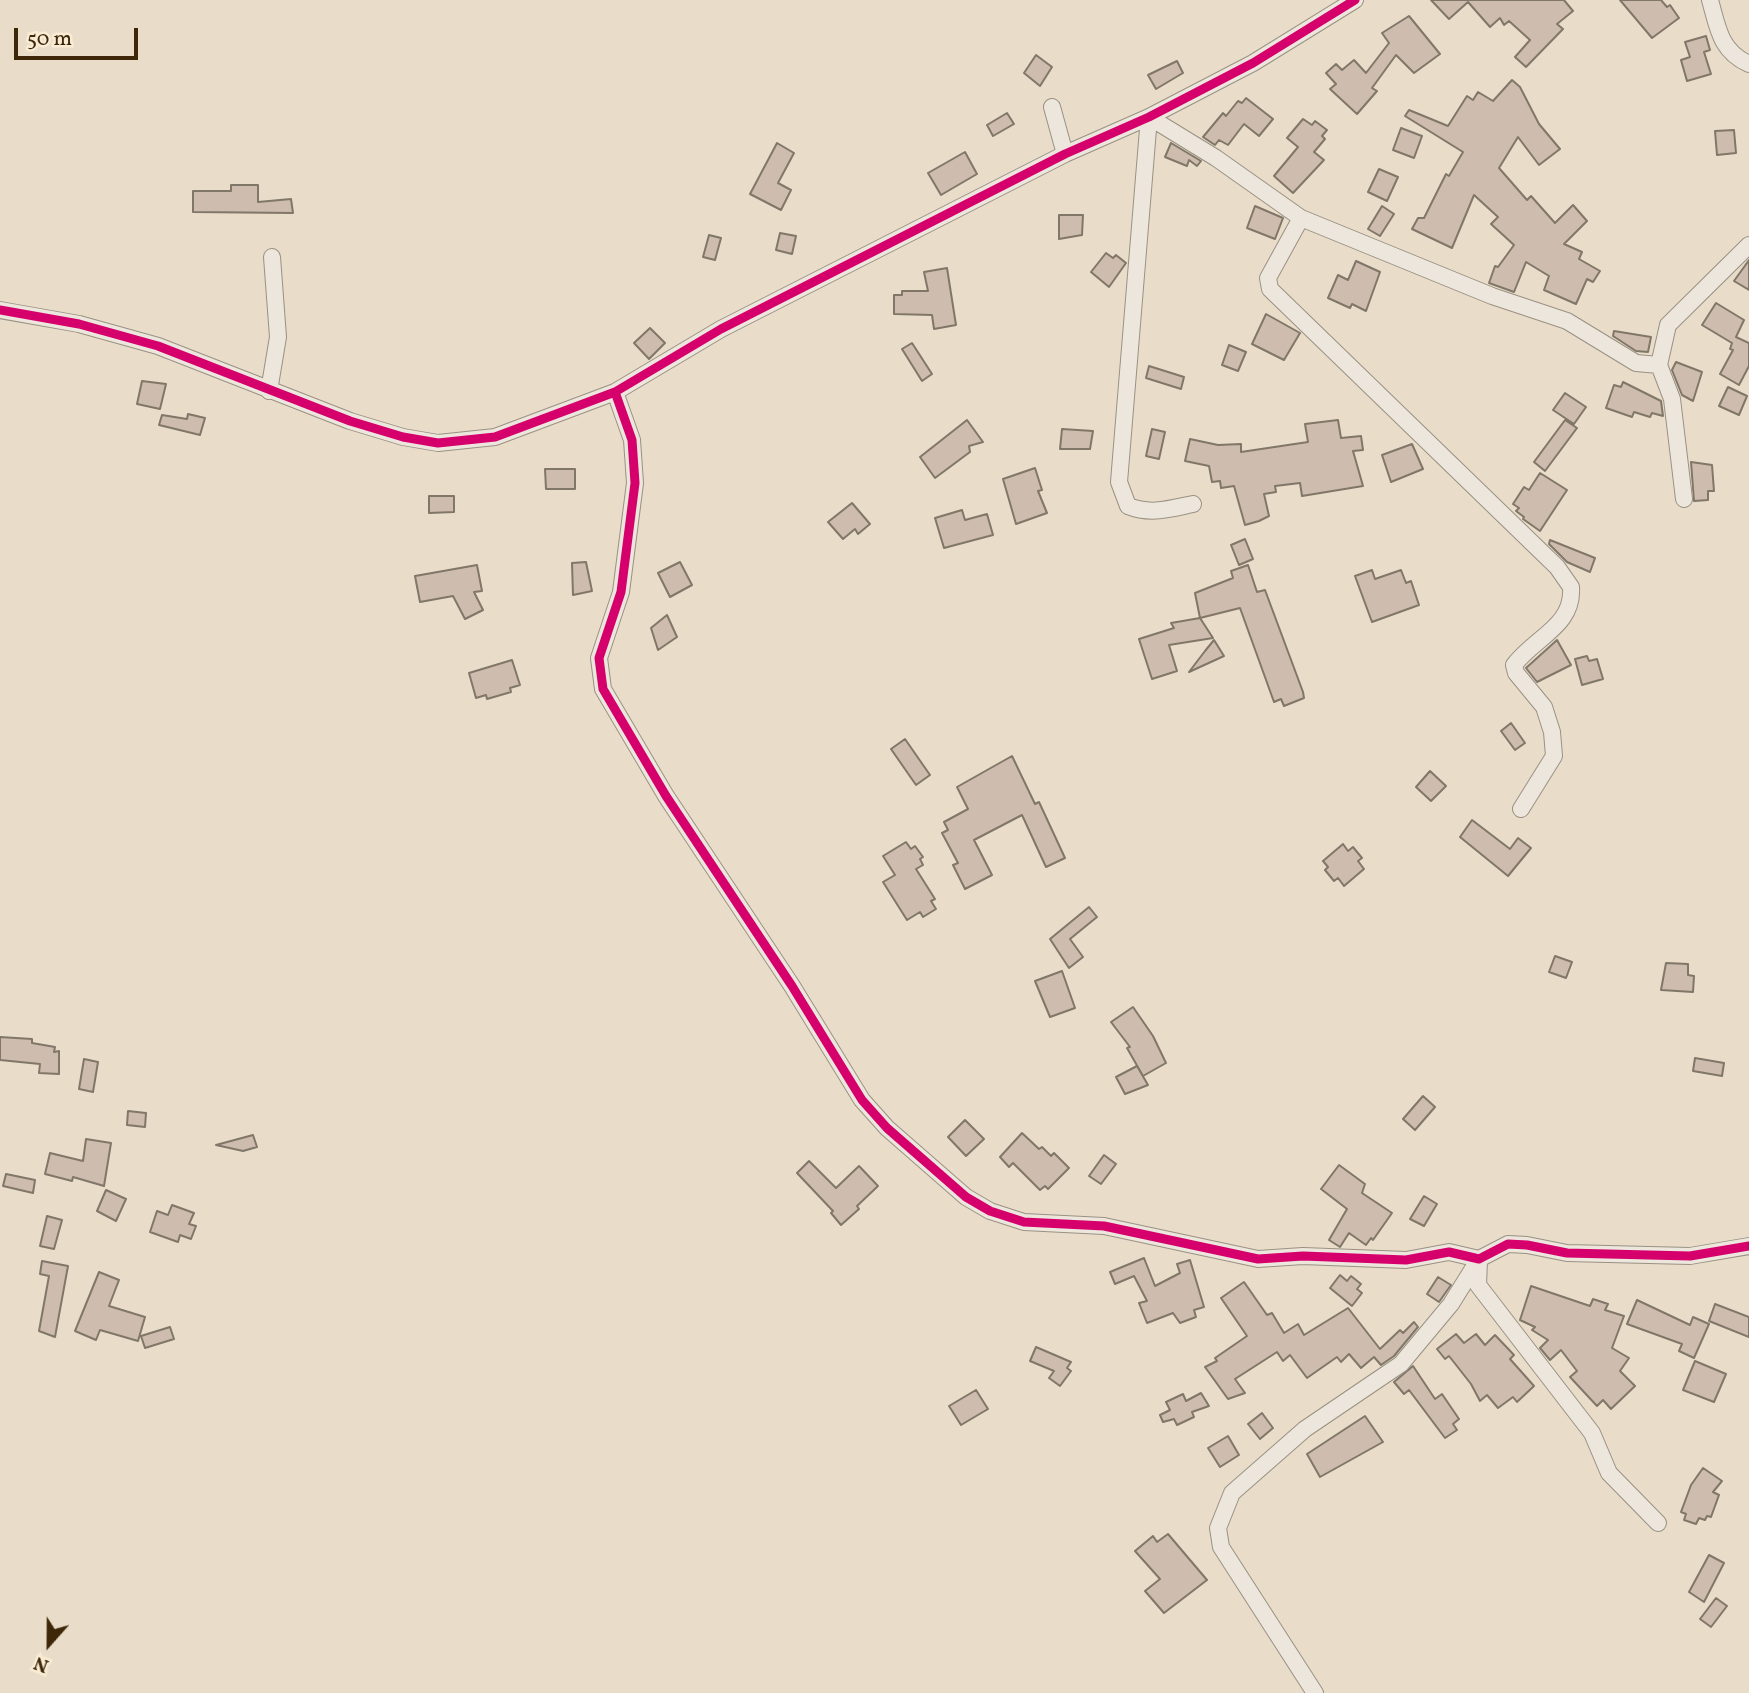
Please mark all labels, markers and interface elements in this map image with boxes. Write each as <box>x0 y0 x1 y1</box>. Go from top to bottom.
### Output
scale bar <box>18 14 142 58</box>
text: 50 m <box>27 25 72 54</box>
north arrow <box>14 1609 84 1679</box>
text: N <box>30 1649 53 1678</box>

